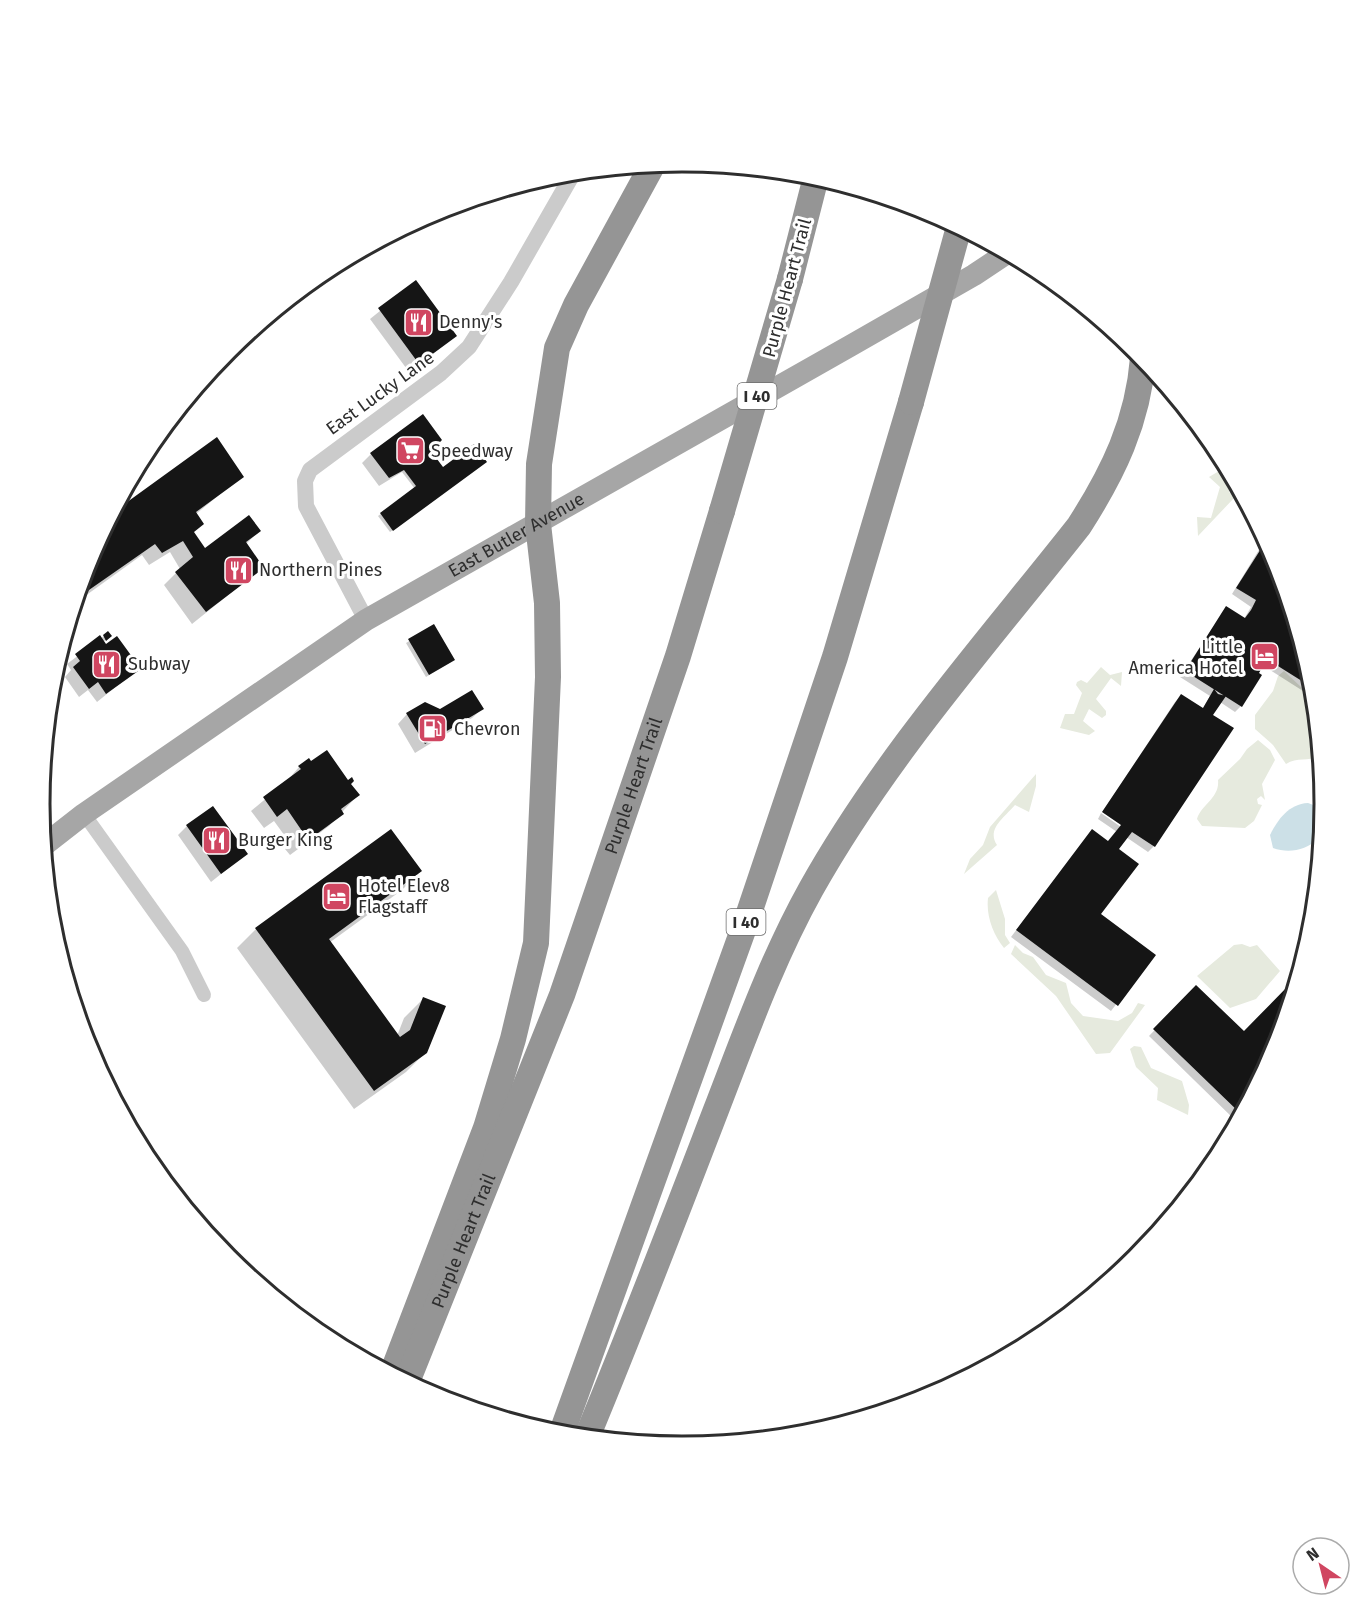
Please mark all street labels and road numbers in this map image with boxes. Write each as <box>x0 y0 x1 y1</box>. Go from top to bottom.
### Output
street label: Purple Heart Trail <box>758 216 816 360</box>
street label: East Lucky Lane <box>322 346 438 440</box>
road number: I 40 <box>738 383 777 409</box>
street label: East Butler Avenue <box>444 488 588 582</box>
street label: Purple Heart Trail <box>600 715 667 857</box>
road number: I 40 <box>726 909 766 935</box>
street label: Purple Heart Trail <box>427 1170 500 1311</box>

